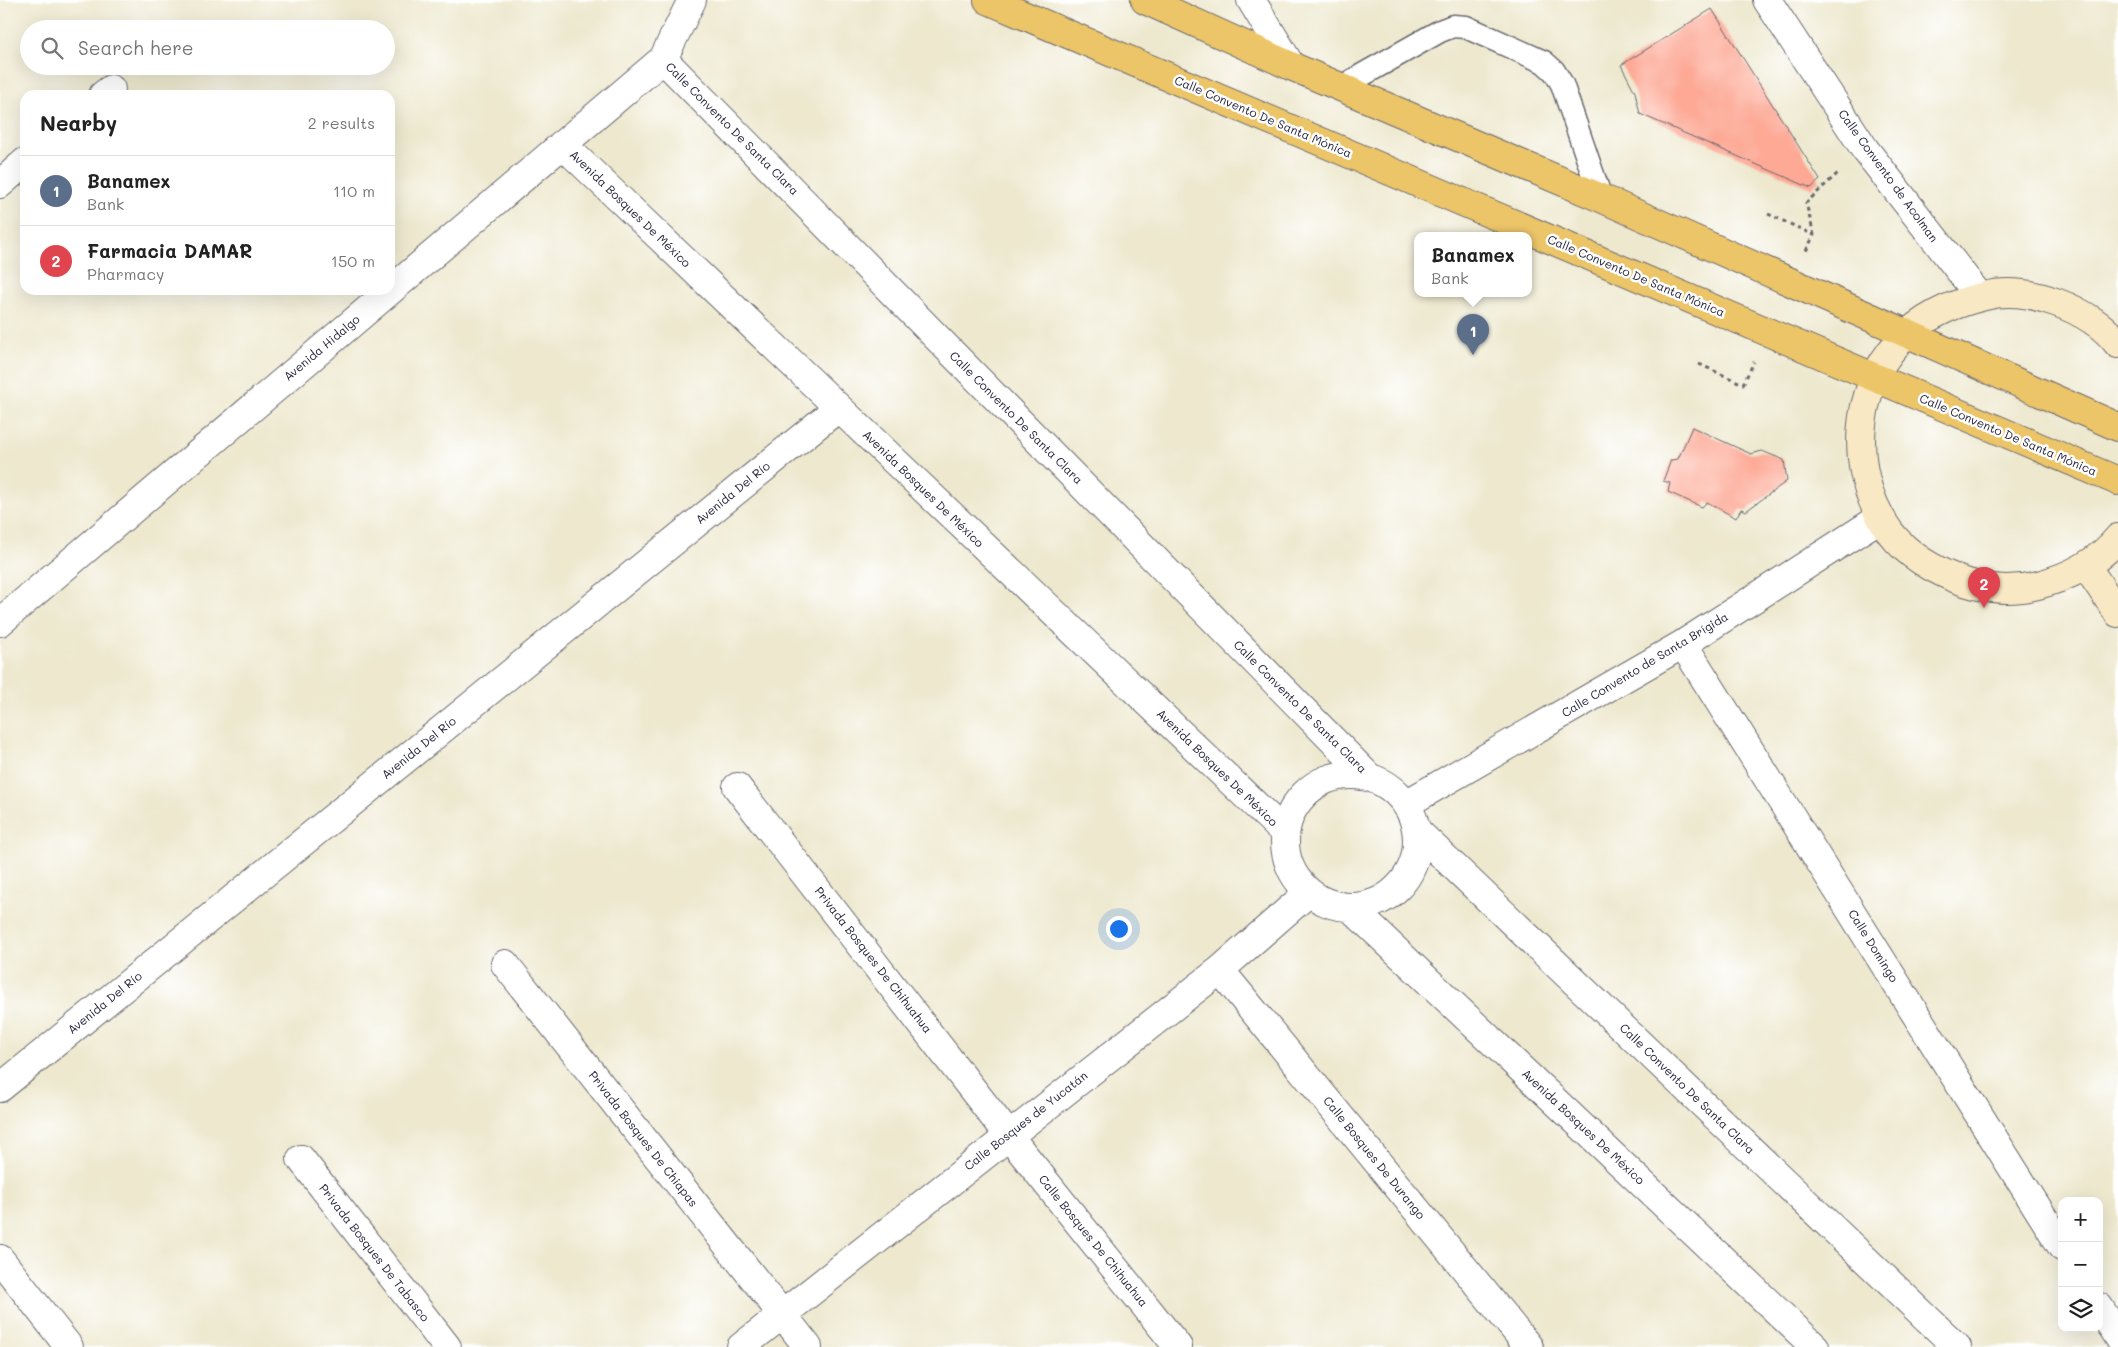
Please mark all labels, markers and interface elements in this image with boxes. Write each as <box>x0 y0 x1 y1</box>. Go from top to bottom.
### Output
search box <box>20 20 395 75</box>
icon: search <box>38 34 66 62</box>
text: Search here <box>78 35 194 60</box>
street label: Calle Convento De Santa Clara <box>663 58 803 198</box>
street label: Calle Convento De Santa Mónica <box>1172 71 1354 161</box>
street label: Calle Convento de Acolman <box>1835 106 1942 245</box>
text: Nearby <box>40 109 117 136</box>
text: 2 results <box>308 112 375 133</box>
street label: Avenida Bosques De México <box>567 146 695 270</box>
text: Banamex <box>87 168 170 193</box>
text: 1 <box>52 180 60 201</box>
text: 110 m <box>333 180 375 201</box>
text: Bank <box>87 193 124 214</box>
street label: Calle Convento De Santa Mónica <box>1545 230 1727 320</box>
popup <box>1414 232 1532 297</box>
text: Farmacia DAMAR <box>87 238 252 263</box>
text: Banamex <box>1431 242 1515 267</box>
text: 2 <box>52 250 60 271</box>
text: 150 m <box>331 250 375 271</box>
text: Pharmacy <box>87 263 164 284</box>
text: Bank <box>1431 267 1469 288</box>
street label: Avenida Hidalgo <box>280 311 363 384</box>
pin: 1 <box>1457 314 1489 355</box>
street label: Calle Convento De Santa Clara <box>947 347 1087 487</box>
street label: Calle Convento De Santa Mónica <box>1917 389 2099 479</box>
street label: Avenida Bosques De México <box>860 426 988 550</box>
street label: Avenida Del Río <box>692 457 773 527</box>
pin: 2 <box>1968 567 2000 608</box>
street label: Calle Convento de Santa Brígida <box>1558 608 1731 720</box>
street label: Calle Convento De Santa Clara <box>1231 636 1371 776</box>
street label: Avenida Bosques De México <box>1154 705 1282 829</box>
street label: Avenida Del Río <box>378 712 459 782</box>
street label: Privada Bosques De Chihuahua <box>812 883 936 1036</box>
street label: Calle Domingo <box>1845 906 1903 985</box>
your location <box>1106 916 1132 942</box>
street label: Avenida Del Río <box>64 967 145 1037</box>
street label: Calle Convento De Santa Clara <box>1617 1019 1759 1157</box>
street label: Avenida Bosques De México <box>1519 1065 1649 1187</box>
street label: Privada Bosques De Chiapas <box>586 1067 702 1210</box>
street label: Calle Bosques de Yucatán <box>960 1067 1090 1173</box>
street label: Calle Bosques De Durango <box>1320 1093 1429 1222</box>
street label: Calle Bosques De Chihuahua <box>1036 1171 1152 1310</box>
street label: Privada Bosques De Tabasco <box>316 1180 434 1324</box>
map controls <box>2058 1197 2103 1332</box>
button: + <box>2058 1197 2103 1242</box>
button: − <box>2058 1242 2103 1287</box>
button: layers <box>2058 1287 2103 1332</box>

